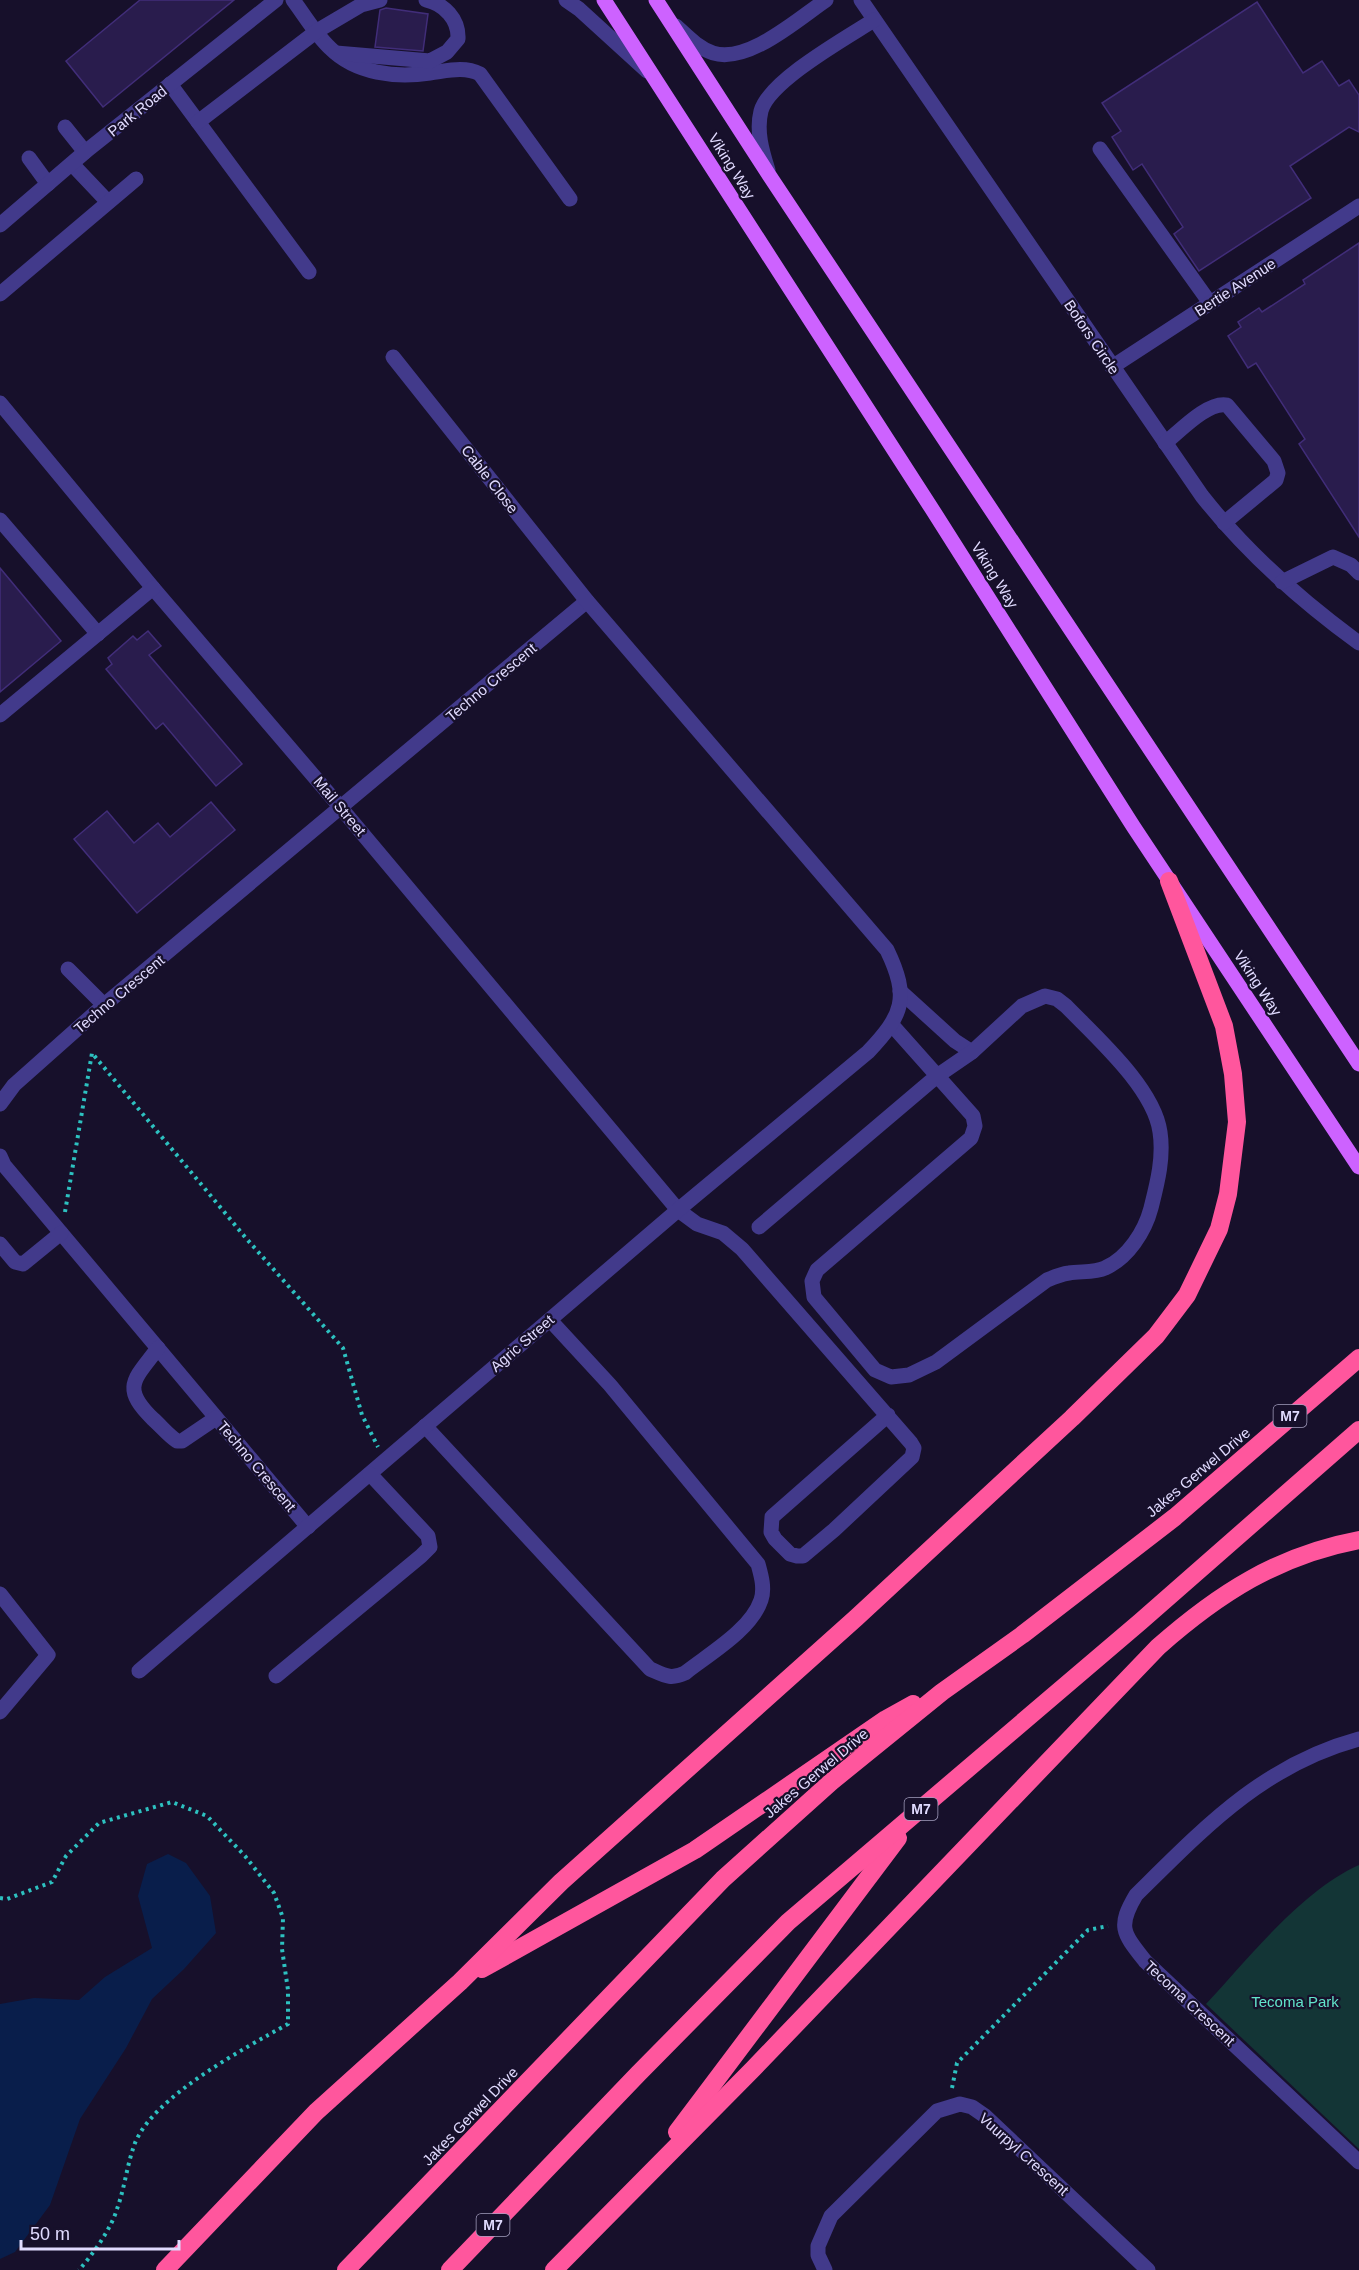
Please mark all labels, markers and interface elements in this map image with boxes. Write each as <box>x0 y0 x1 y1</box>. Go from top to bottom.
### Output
street label: Park Road <box>104 82 170 140</box>
street label: Viking Way <box>705 130 759 202</box>
street label: Bertie Avenue <box>1191 255 1279 319</box>
street label: Bofors Circle <box>1061 297 1123 377</box>
street label: Cable Close <box>458 442 522 516</box>
street label: Viking Way <box>968 539 1022 611</box>
street label: Techno Crescent <box>442 639 540 725</box>
street label: Mail Street <box>310 773 370 840</box>
street label: Viking Way <box>1231 947 1286 1019</box>
street label: Techno Crescent <box>70 951 168 1037</box>
street label: Agric Street <box>487 1310 558 1375</box>
road number: M7 <box>1274 1405 1306 1427</box>
street label: Techno Crescent <box>214 1417 300 1515</box>
street label: Jakes Gerwel Drive <box>1143 1424 1253 1520</box>
street label: Jakes Gerwel Drive <box>761 1725 871 1821</box>
road number: M7 <box>904 1798 938 1820</box>
street label: Tecoma Crescent <box>1142 1957 1239 2050</box>
park label: Tecoma Park <box>1251 1993 1339 2010</box>
street label: Jakes Gerwel Drive <box>419 2063 521 2169</box>
street label: Vuurpyl Crescent <box>976 2109 1073 2199</box>
scale bar <box>21 2213 178 2251</box>
road number: M7 <box>476 2214 510 2236</box>
text: 50 m <box>30 2224 70 2244</box>

